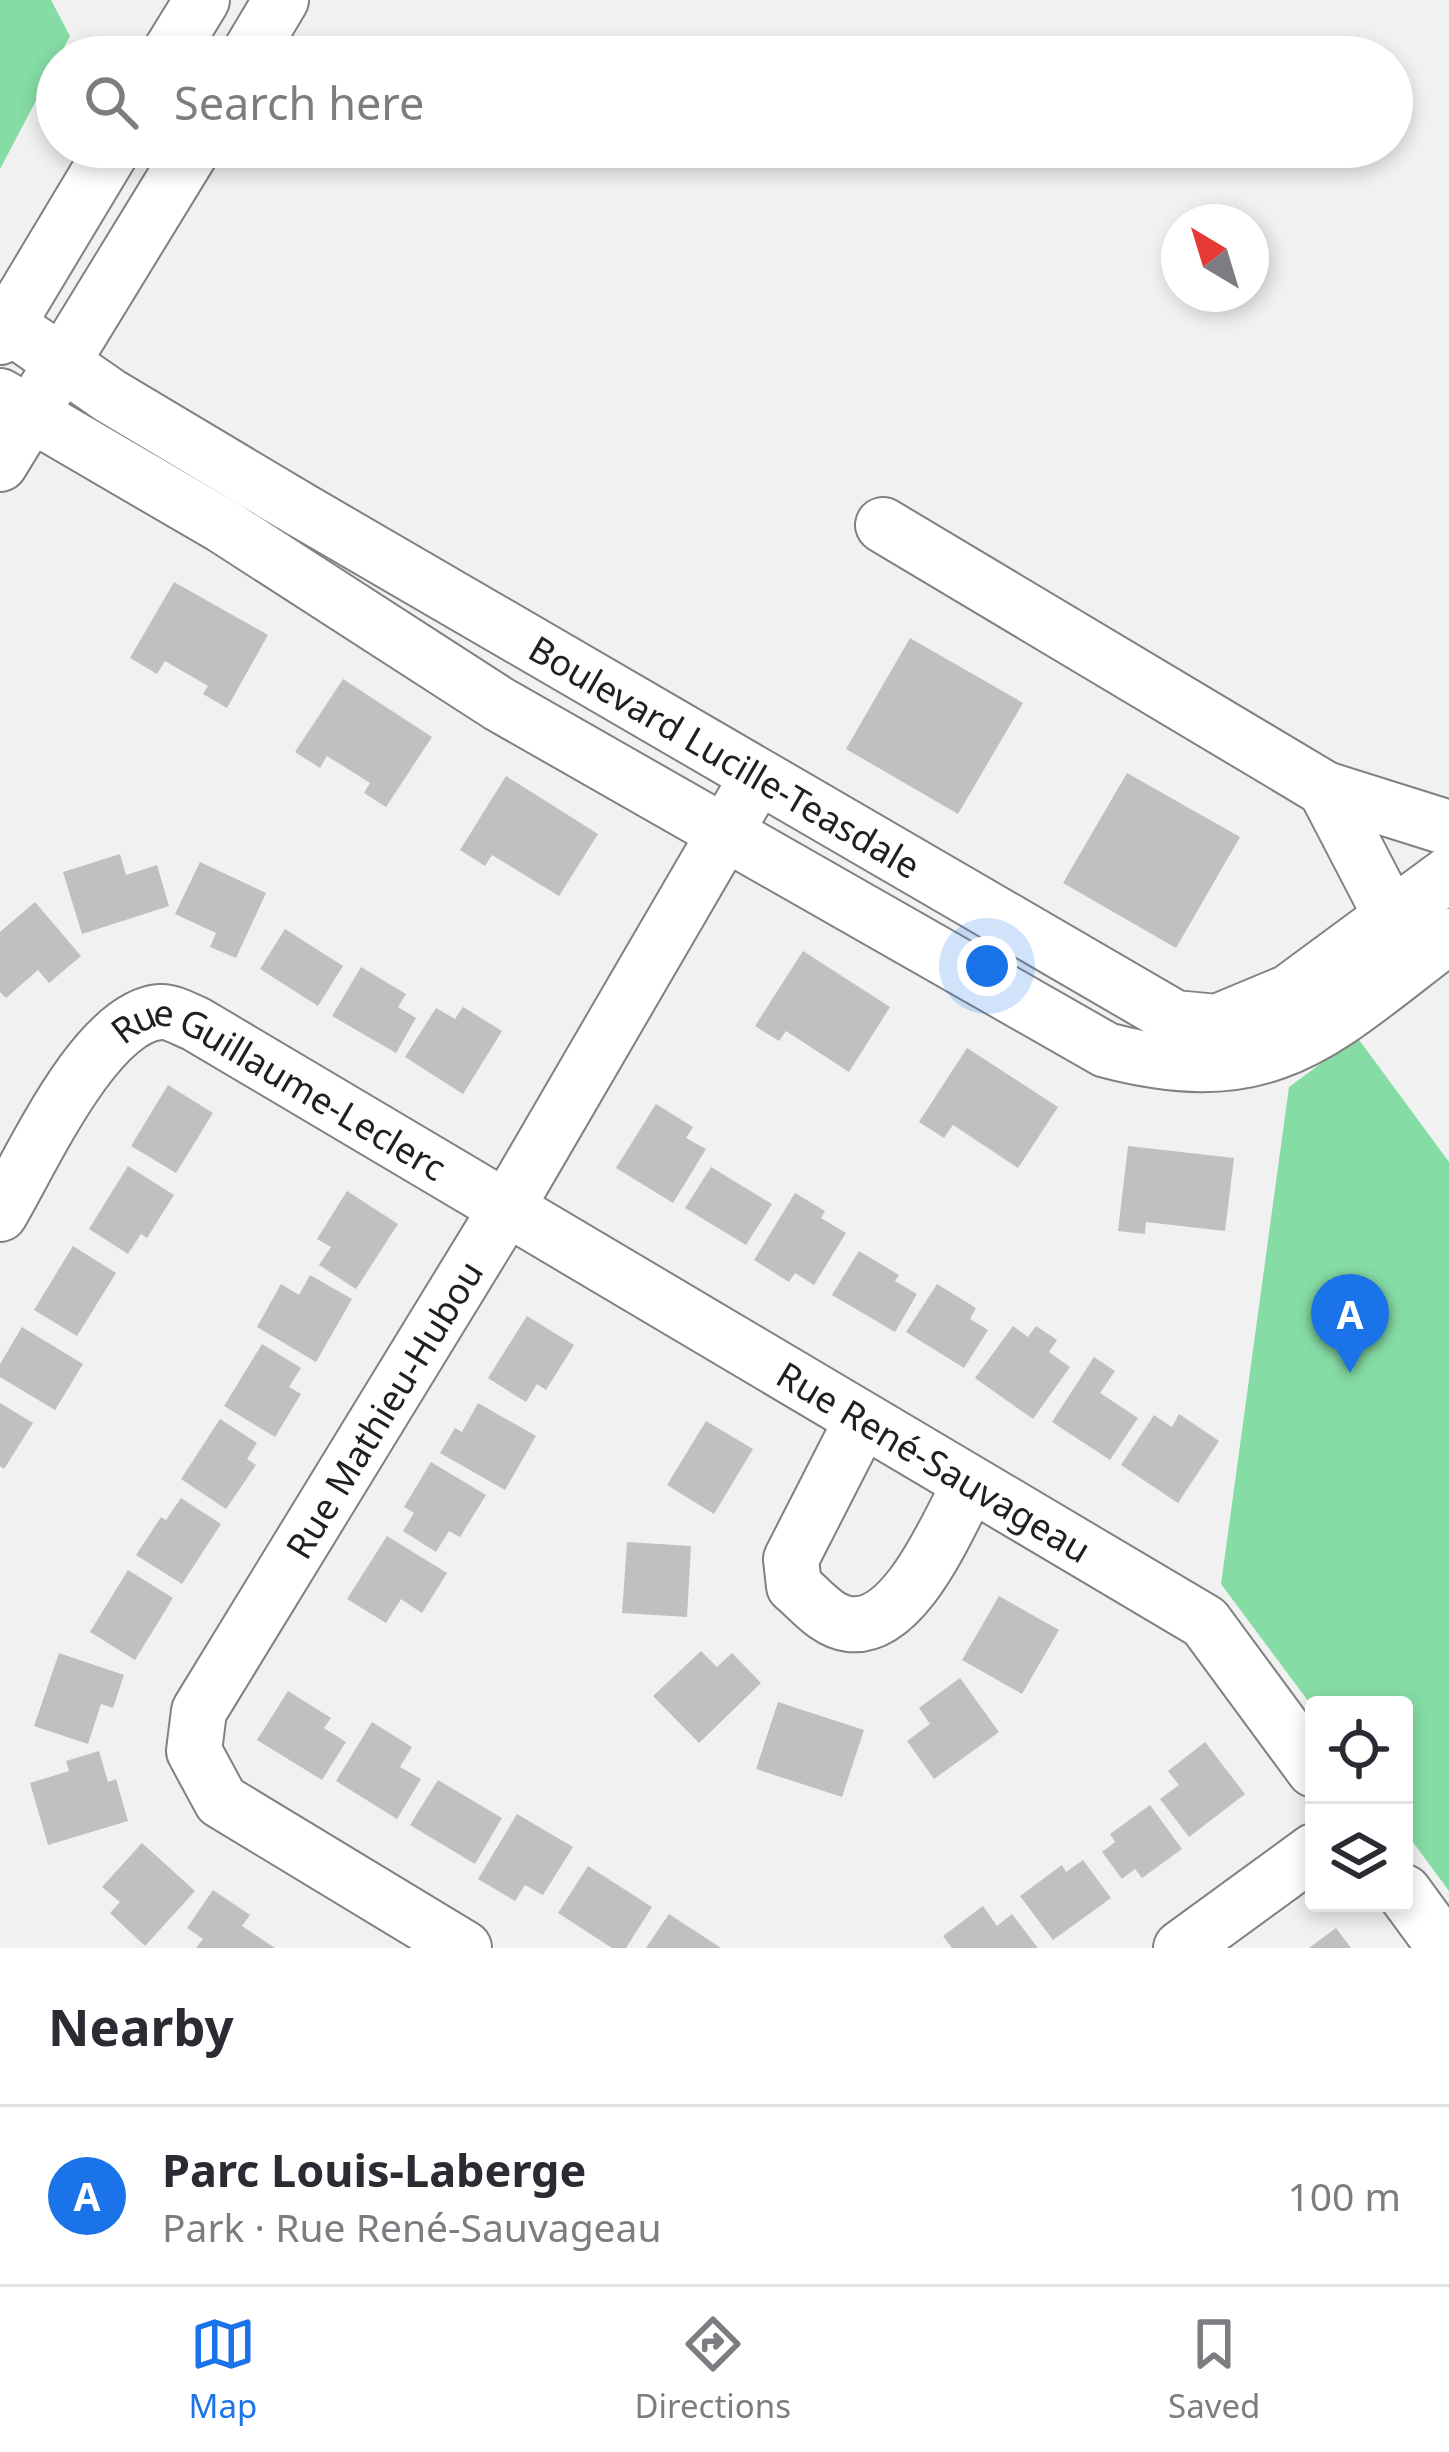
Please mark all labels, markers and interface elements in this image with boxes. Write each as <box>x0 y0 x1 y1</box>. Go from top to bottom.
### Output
search box <box>36 36 1413 168</box>
icon: search <box>78 69 144 135</box>
text: Search here <box>174 72 424 133</box>
north arrow <box>1161 204 1269 312</box>
street label: Boulevard Lucille-Teasdale <box>520 624 929 889</box>
your location <box>957 936 1017 996</box>
street label: Rue Guillaume-Leclerc <box>100 987 455 1191</box>
street label: Rue Mathieu-Hubou <box>274 1251 493 1567</box>
pin: A <box>1311 1274 1389 1373</box>
street label: Rue René-Sauvageau <box>768 1349 1100 1573</box>
map controls <box>1305 1696 1413 1912</box>
button: locate <box>1305 1696 1413 1804</box>
button: layers <box>1305 1804 1413 1912</box>
text: Nearby <box>48 1991 234 2061</box>
text: Parc Louis-Laberge <box>162 2139 586 2200</box>
text: A <box>74 2169 101 2222</box>
text: 100 m <box>1287 2169 1401 2222</box>
text: Park · Rue René-Sauvageau <box>162 2200 662 2253</box>
tab: Map <box>189 2311 257 2428</box>
tab: Directions <box>634 2311 791 2428</box>
tab: Saved <box>1168 2311 1260 2428</box>

